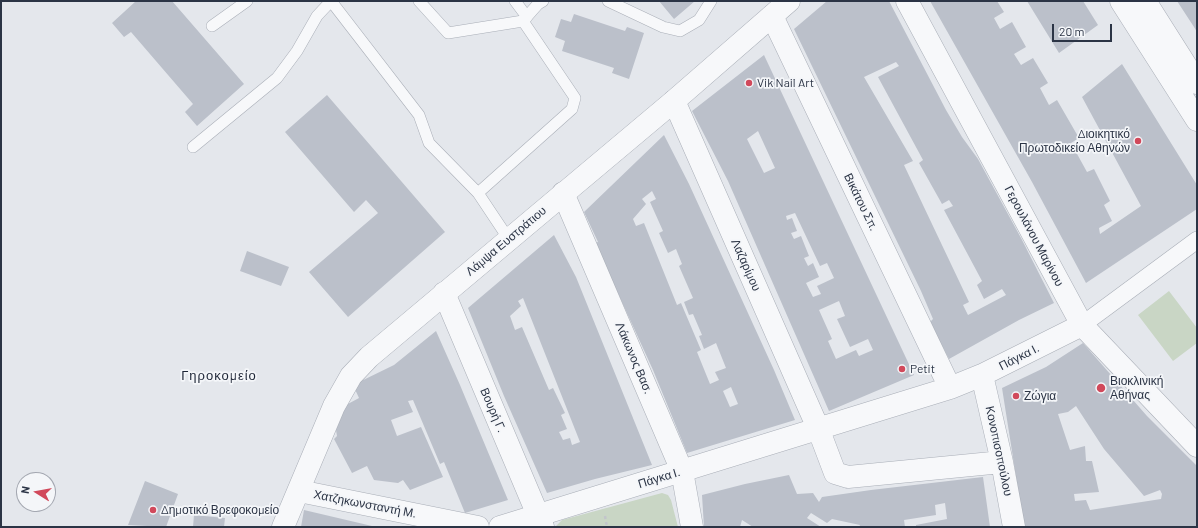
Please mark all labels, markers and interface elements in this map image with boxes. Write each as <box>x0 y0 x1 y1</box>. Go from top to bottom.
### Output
scale bar <box>1054 16 1114 42</box>
text: 20 m <box>1059 24 1085 38</box>
place label: Vik Nail Art <box>757 76 814 90</box>
marker: Vik Nail Art <box>744 78 754 88</box>
place label: Διοικητικό Πρωτοδικείο Αθηνών <box>1019 127 1130 155</box>
marker: Διοικητικό Πρωτοδικείο Αθηνών <box>1133 136 1143 146</box>
street label: Βικάτου Σπ. <box>841 171 881 233</box>
street label: Γερουλάνου Μαρίνου <box>1001 183 1067 289</box>
street label: Λάμψα Ευστράτιου <box>463 203 549 279</box>
street label: Λαζαρίμου <box>728 237 764 293</box>
street label: Λάκωνος Βασ. <box>612 320 656 396</box>
street label: Πάγκα Ι. <box>996 341 1042 373</box>
place label: Petit <box>910 362 935 376</box>
marker: Petit <box>897 364 907 374</box>
district label: Γηροκομείο <box>181 368 257 384</box>
place label: Βιοκλινική Αθήνας <box>1110 374 1163 402</box>
marker: Βιοκλινική Αθήνας <box>1095 382 1107 394</box>
street label: Βουρή Γ. <box>477 386 509 434</box>
place label: Ζώγια <box>1024 389 1056 403</box>
marker: Ζώγια <box>1011 391 1021 401</box>
street label: Κονοπισοπούλου <box>982 405 1016 497</box>
street label: Πάγκα Ι. <box>636 465 682 491</box>
north arrow <box>16 472 56 512</box>
text: N <box>18 485 32 495</box>
street label: Χατζηκωνσταντή Μ. <box>312 487 418 521</box>
place label: Δημοτικό Βρεφοκομείο <box>161 503 279 517</box>
marker: Δημοτικό Βρεφοκομείο <box>148 505 158 515</box>

